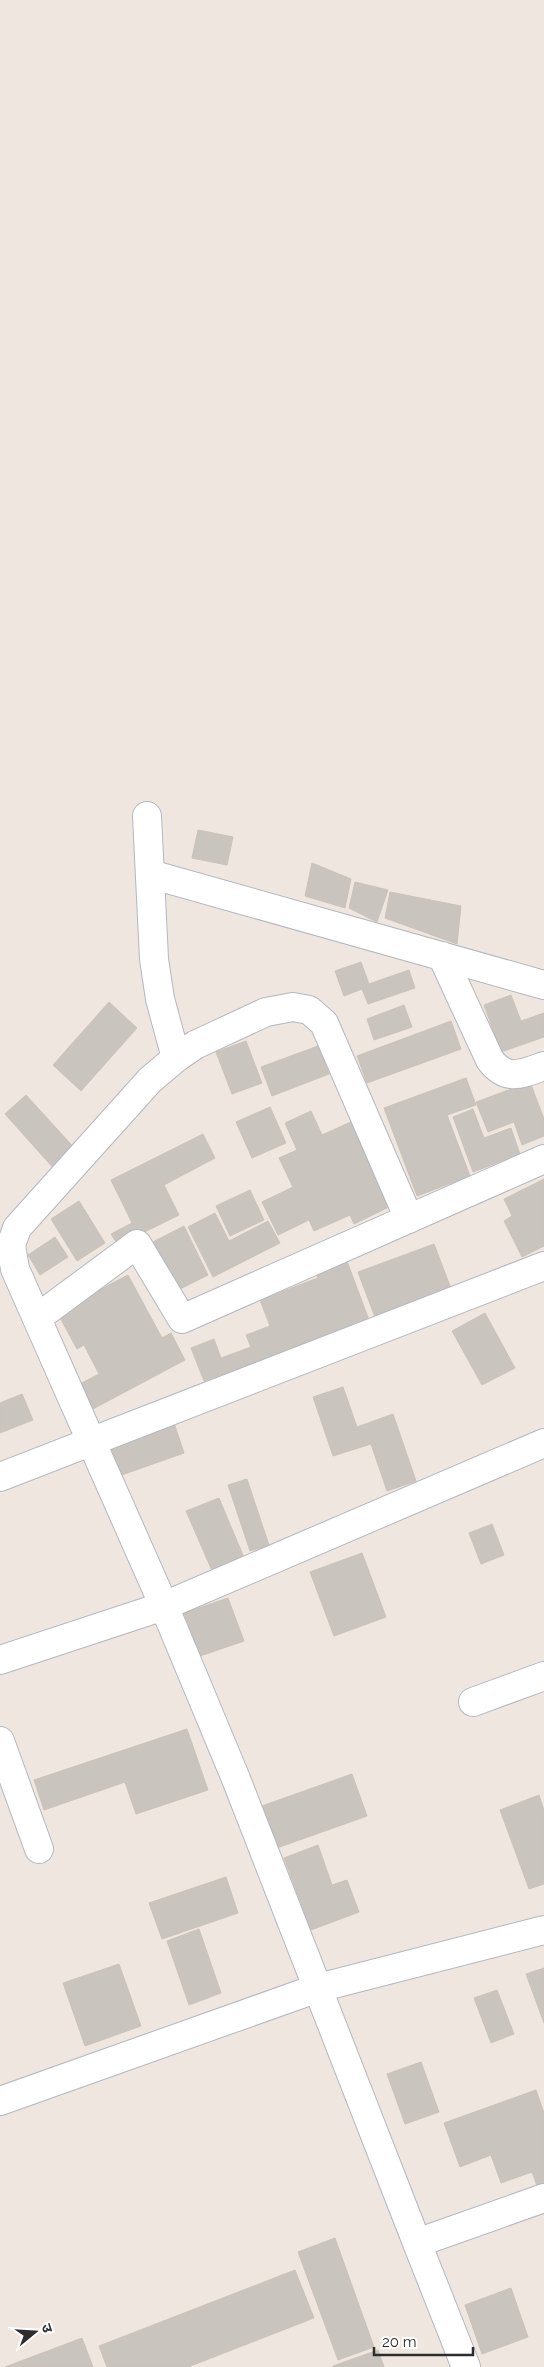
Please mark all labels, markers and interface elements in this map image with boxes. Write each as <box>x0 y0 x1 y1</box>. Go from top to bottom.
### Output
north arrow <box>10 2307 60 2357</box>
text: उ <box>38 2322 56 2335</box>
scale bar <box>374 2324 473 2356</box>
text: 20 m <box>382 2333 417 2351</box>

